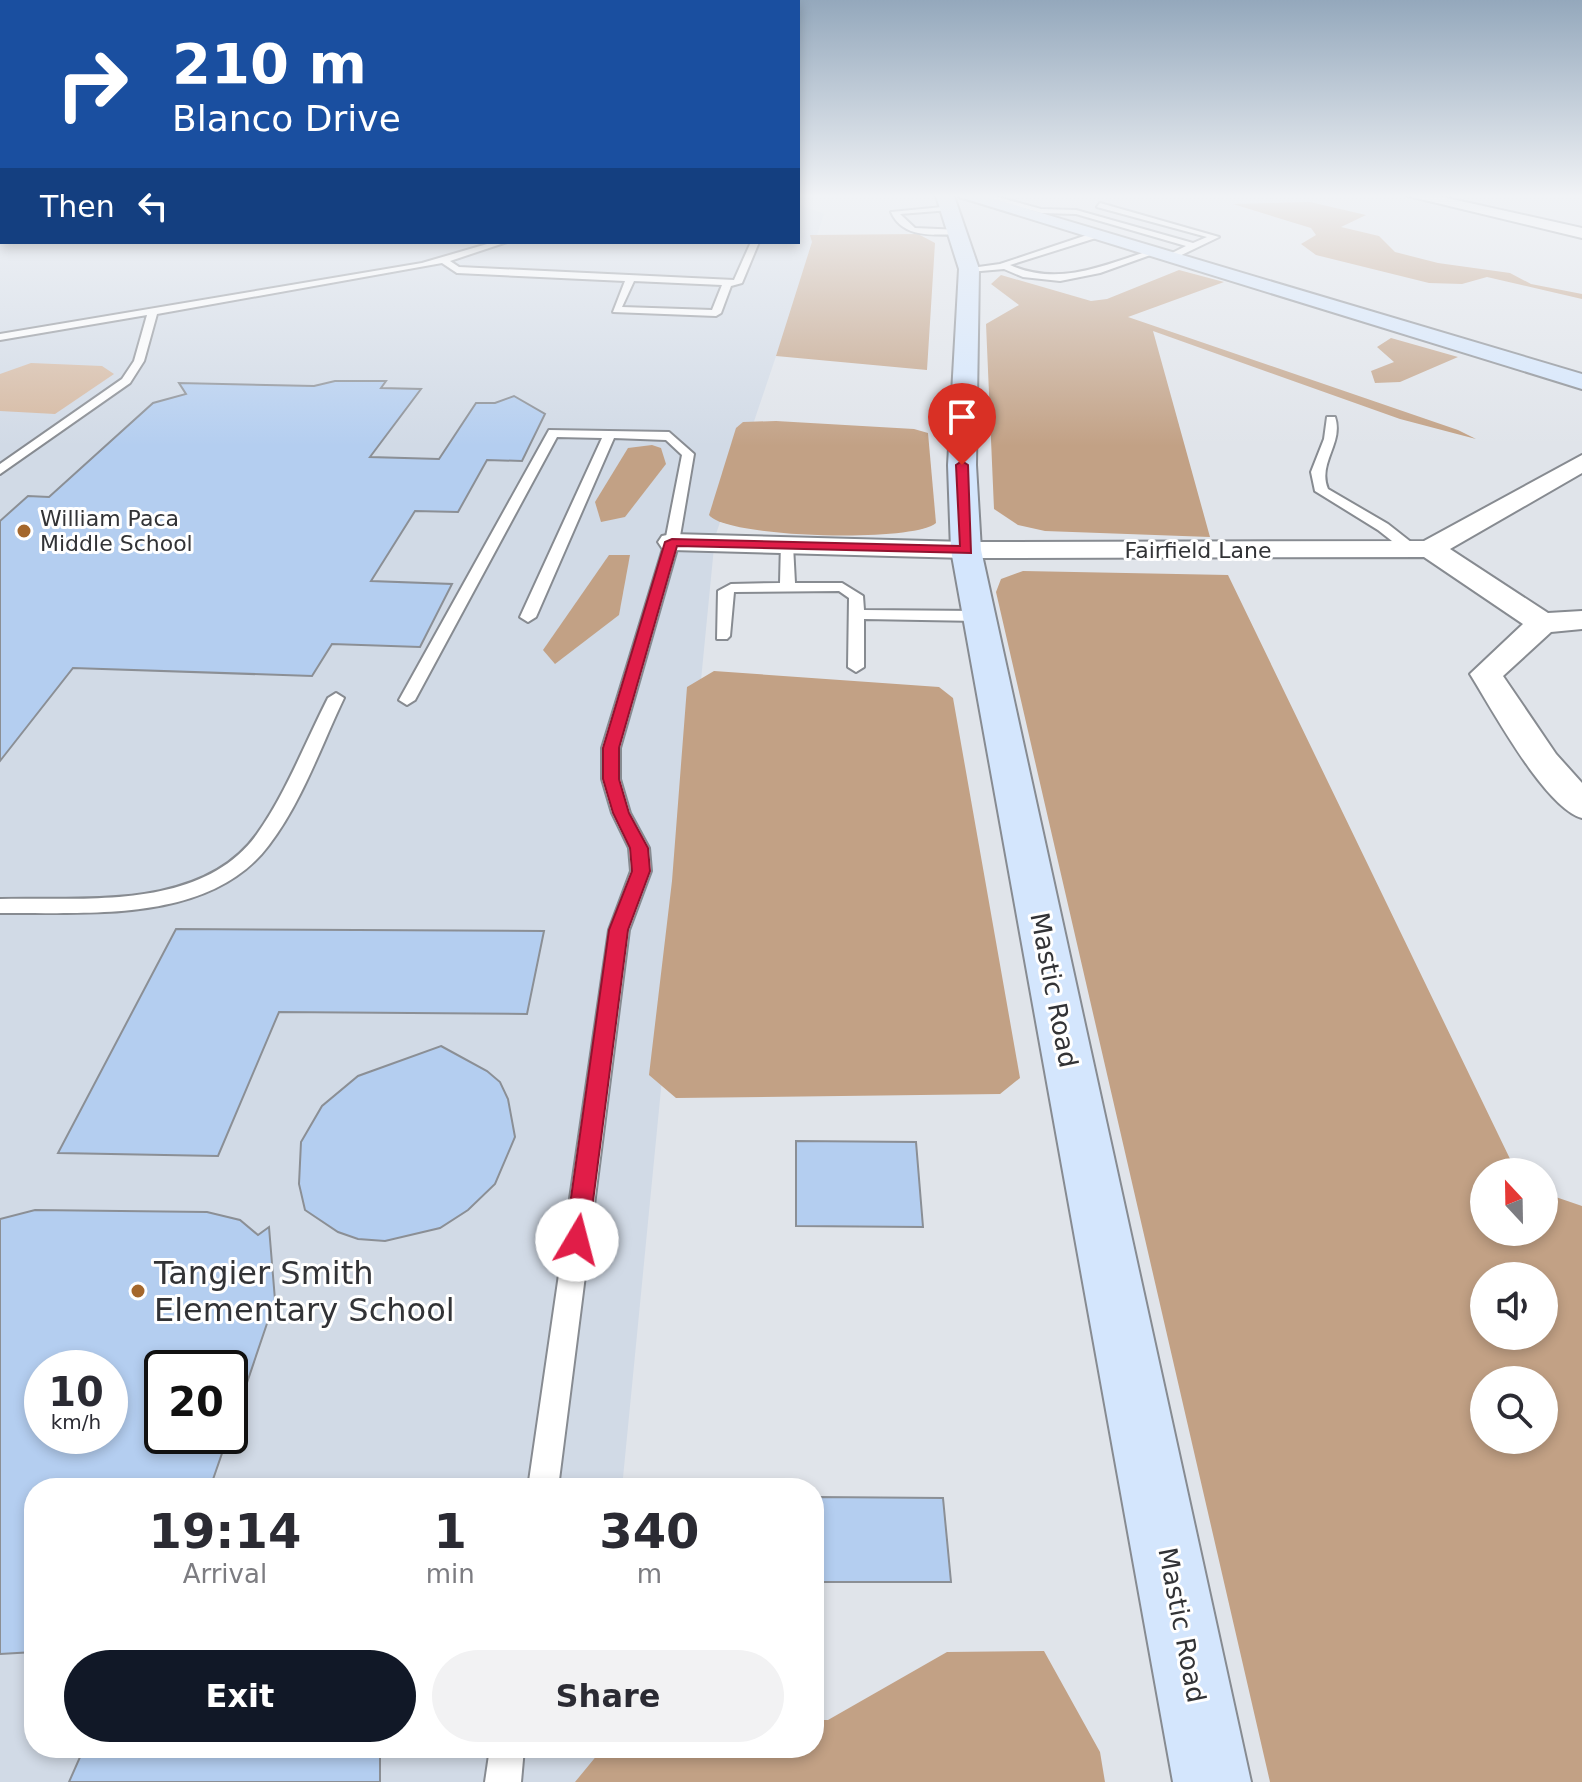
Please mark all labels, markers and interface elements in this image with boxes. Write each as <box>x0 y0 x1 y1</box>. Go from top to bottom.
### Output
text: 210 m <box>172 31 367 96</box>
icon: right <box>40 32 144 136</box>
text: Blanco Drive <box>172 98 401 139</box>
icon: left <box>131 184 175 228</box>
text: Then <box>40 189 115 224</box>
pin <box>928 383 996 465</box>
icon: arrive <box>940 395 984 439</box>
place label: William Paca Middle School <box>40 506 193 556</box>
marker: William Paca Middle School <box>15 522 33 540</box>
street label: Fairfield Lane <box>1125 538 1271 563</box>
street label: Mastic Road <box>1024 910 1084 1070</box>
north arrow <box>1470 1158 1558 1246</box>
map controls <box>1470 1158 1558 1454</box>
position arrow <box>535 1198 619 1282</box>
place label: Tangier Smith Elementary School <box>153 1254 455 1329</box>
button: sound <box>1470 1262 1558 1350</box>
marker: Tangier Smith Elementary School <box>129 1282 147 1300</box>
speed limit sign: 20 <box>144 1350 248 1454</box>
button: search <box>1470 1366 1558 1454</box>
text: 10 <box>48 1369 104 1415</box>
text: km/h <box>51 1410 101 1434</box>
text: 19:14 <box>148 1503 301 1559</box>
text: 1 <box>434 1503 467 1559</box>
text: 340 <box>599 1503 699 1559</box>
street label: Mastic Road <box>1152 1545 1212 1705</box>
text: Arrival <box>183 1559 267 1589</box>
text: min <box>426 1559 475 1589</box>
text: m <box>637 1559 662 1589</box>
button: Exit <box>64 1650 416 1742</box>
button: Share <box>432 1650 784 1742</box>

